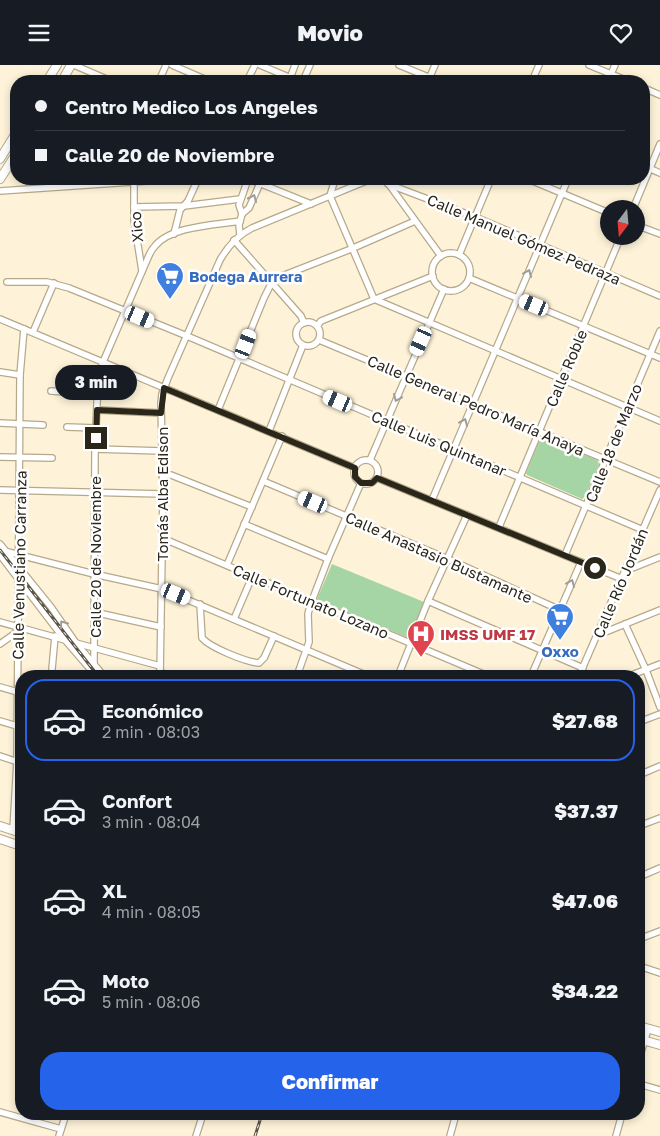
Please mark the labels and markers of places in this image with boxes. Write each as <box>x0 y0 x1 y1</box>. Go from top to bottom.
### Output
supermarket icon: Bodega Aurrera <box>155 261 185 300</box>
place label: Bodega Aurrera <box>189 267 303 285</box>
supermarket icon: Oxxo <box>545 602 575 641</box>
hospital icon: IMSS UMF 17 <box>406 619 436 658</box>
place label: IMSS UMF 17 <box>440 625 535 643</box>
place label: Oxxo <box>541 642 579 660</box>

